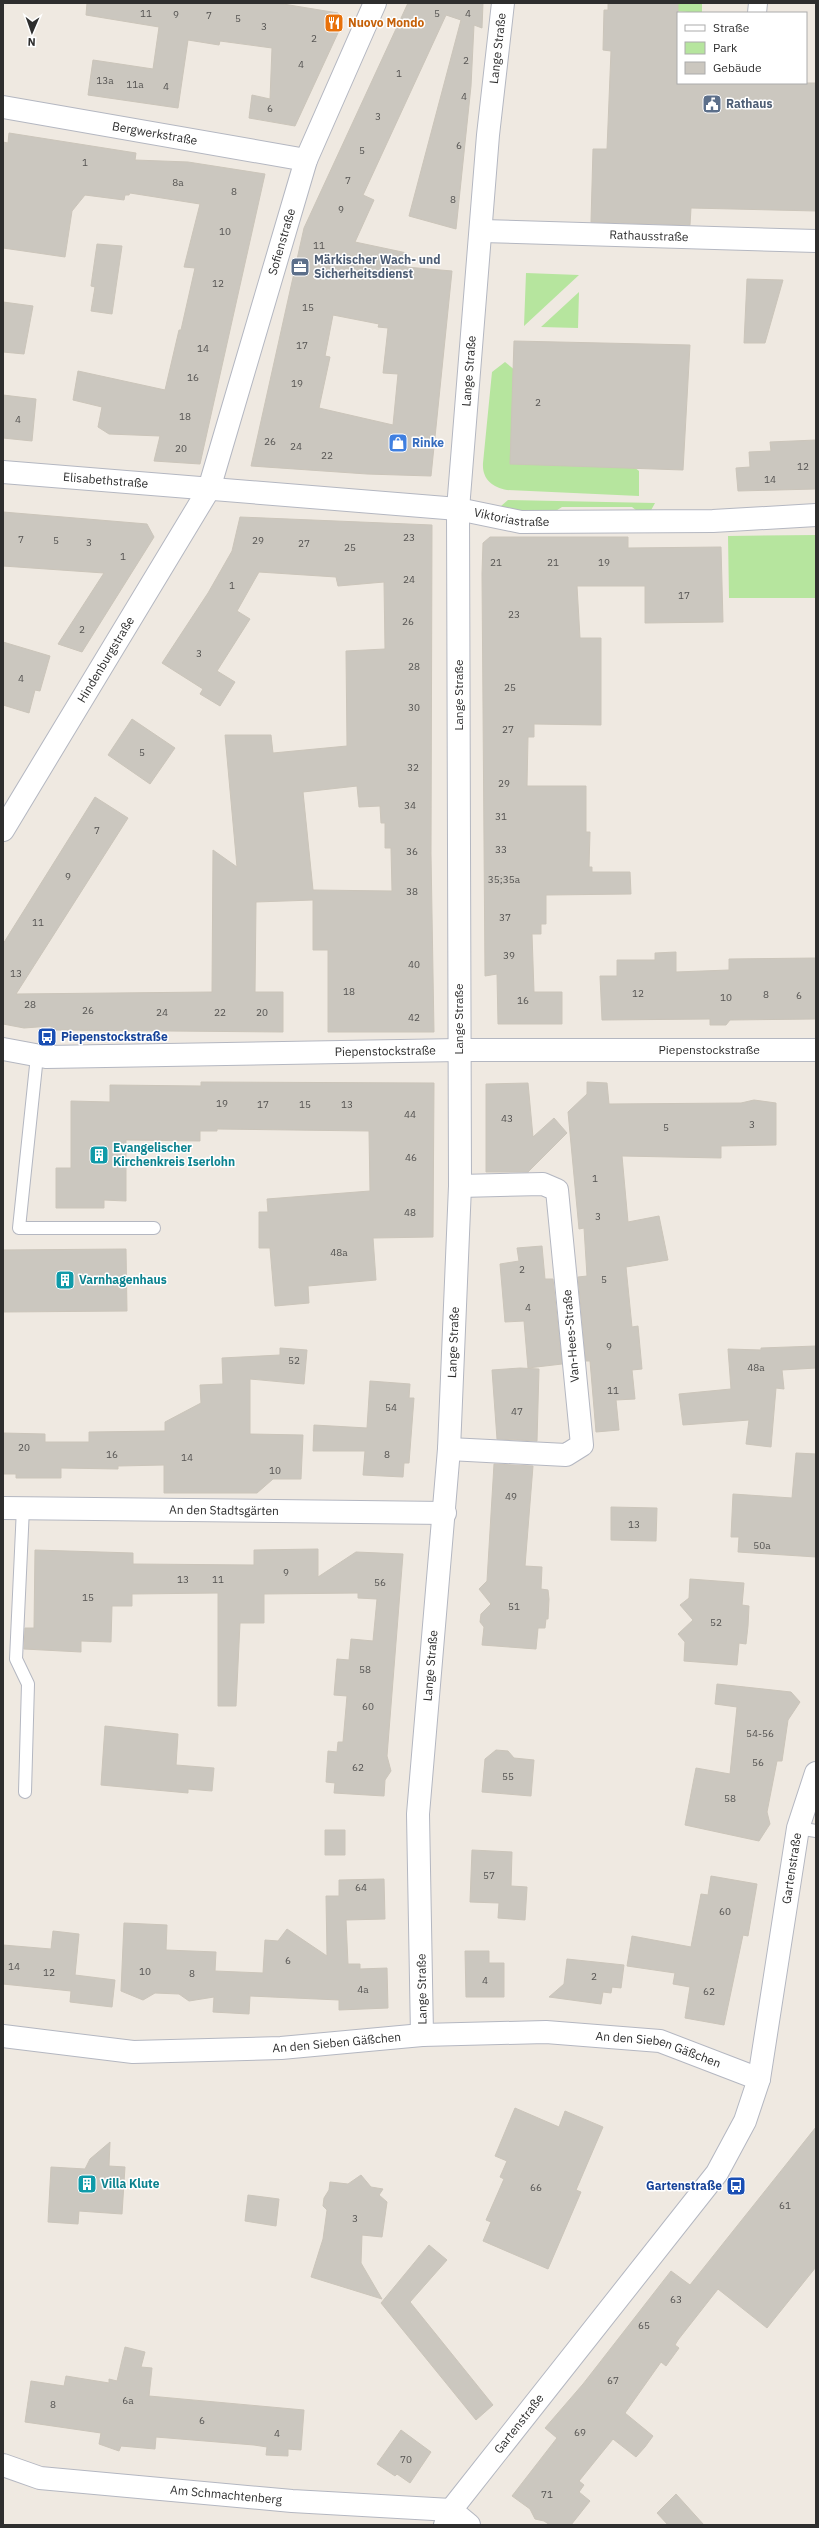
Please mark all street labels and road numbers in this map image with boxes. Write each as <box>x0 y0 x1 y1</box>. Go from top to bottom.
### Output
street label: Lange Straße <box>486 12 509 85</box>
street label: Bergwerkstraße <box>111 118 199 148</box>
street label: Sofienstraße <box>264 206 298 277</box>
street label: Rathausstraße <box>609 227 689 244</box>
street label: Lange Straße <box>458 334 479 407</box>
street label: Elisabethstraße <box>63 469 149 491</box>
street label: Viktoriastraße <box>473 504 550 529</box>
street label: Hindenburgstraße <box>74 613 137 705</box>
street label: Lange Straße <box>451 659 466 731</box>
street label: Lange Straße <box>451 983 466 1055</box>
street label: Piepenstockstraße <box>334 1042 436 1059</box>
street label: Piepenstockstraße <box>659 1042 760 1057</box>
street label: Van-Hees-Straße <box>559 1289 582 1383</box>
street label: Lange Straße <box>444 1306 462 1378</box>
street label: An den Stadtsgärten <box>169 1502 279 1518</box>
street label: Lange Straße <box>420 1629 441 1702</box>
street label: Gartenstraße <box>778 1831 804 1905</box>
street label: Lange Straße <box>413 1953 430 2025</box>
street label: An den Sieben Gäßchen <box>595 2028 723 2071</box>
street label: An den Sieben Gäßchen <box>272 2029 402 2055</box>
street label: Gartenstraße <box>491 2390 547 2456</box>
street label: Am Schmachtenberg <box>169 2482 283 2507</box>

